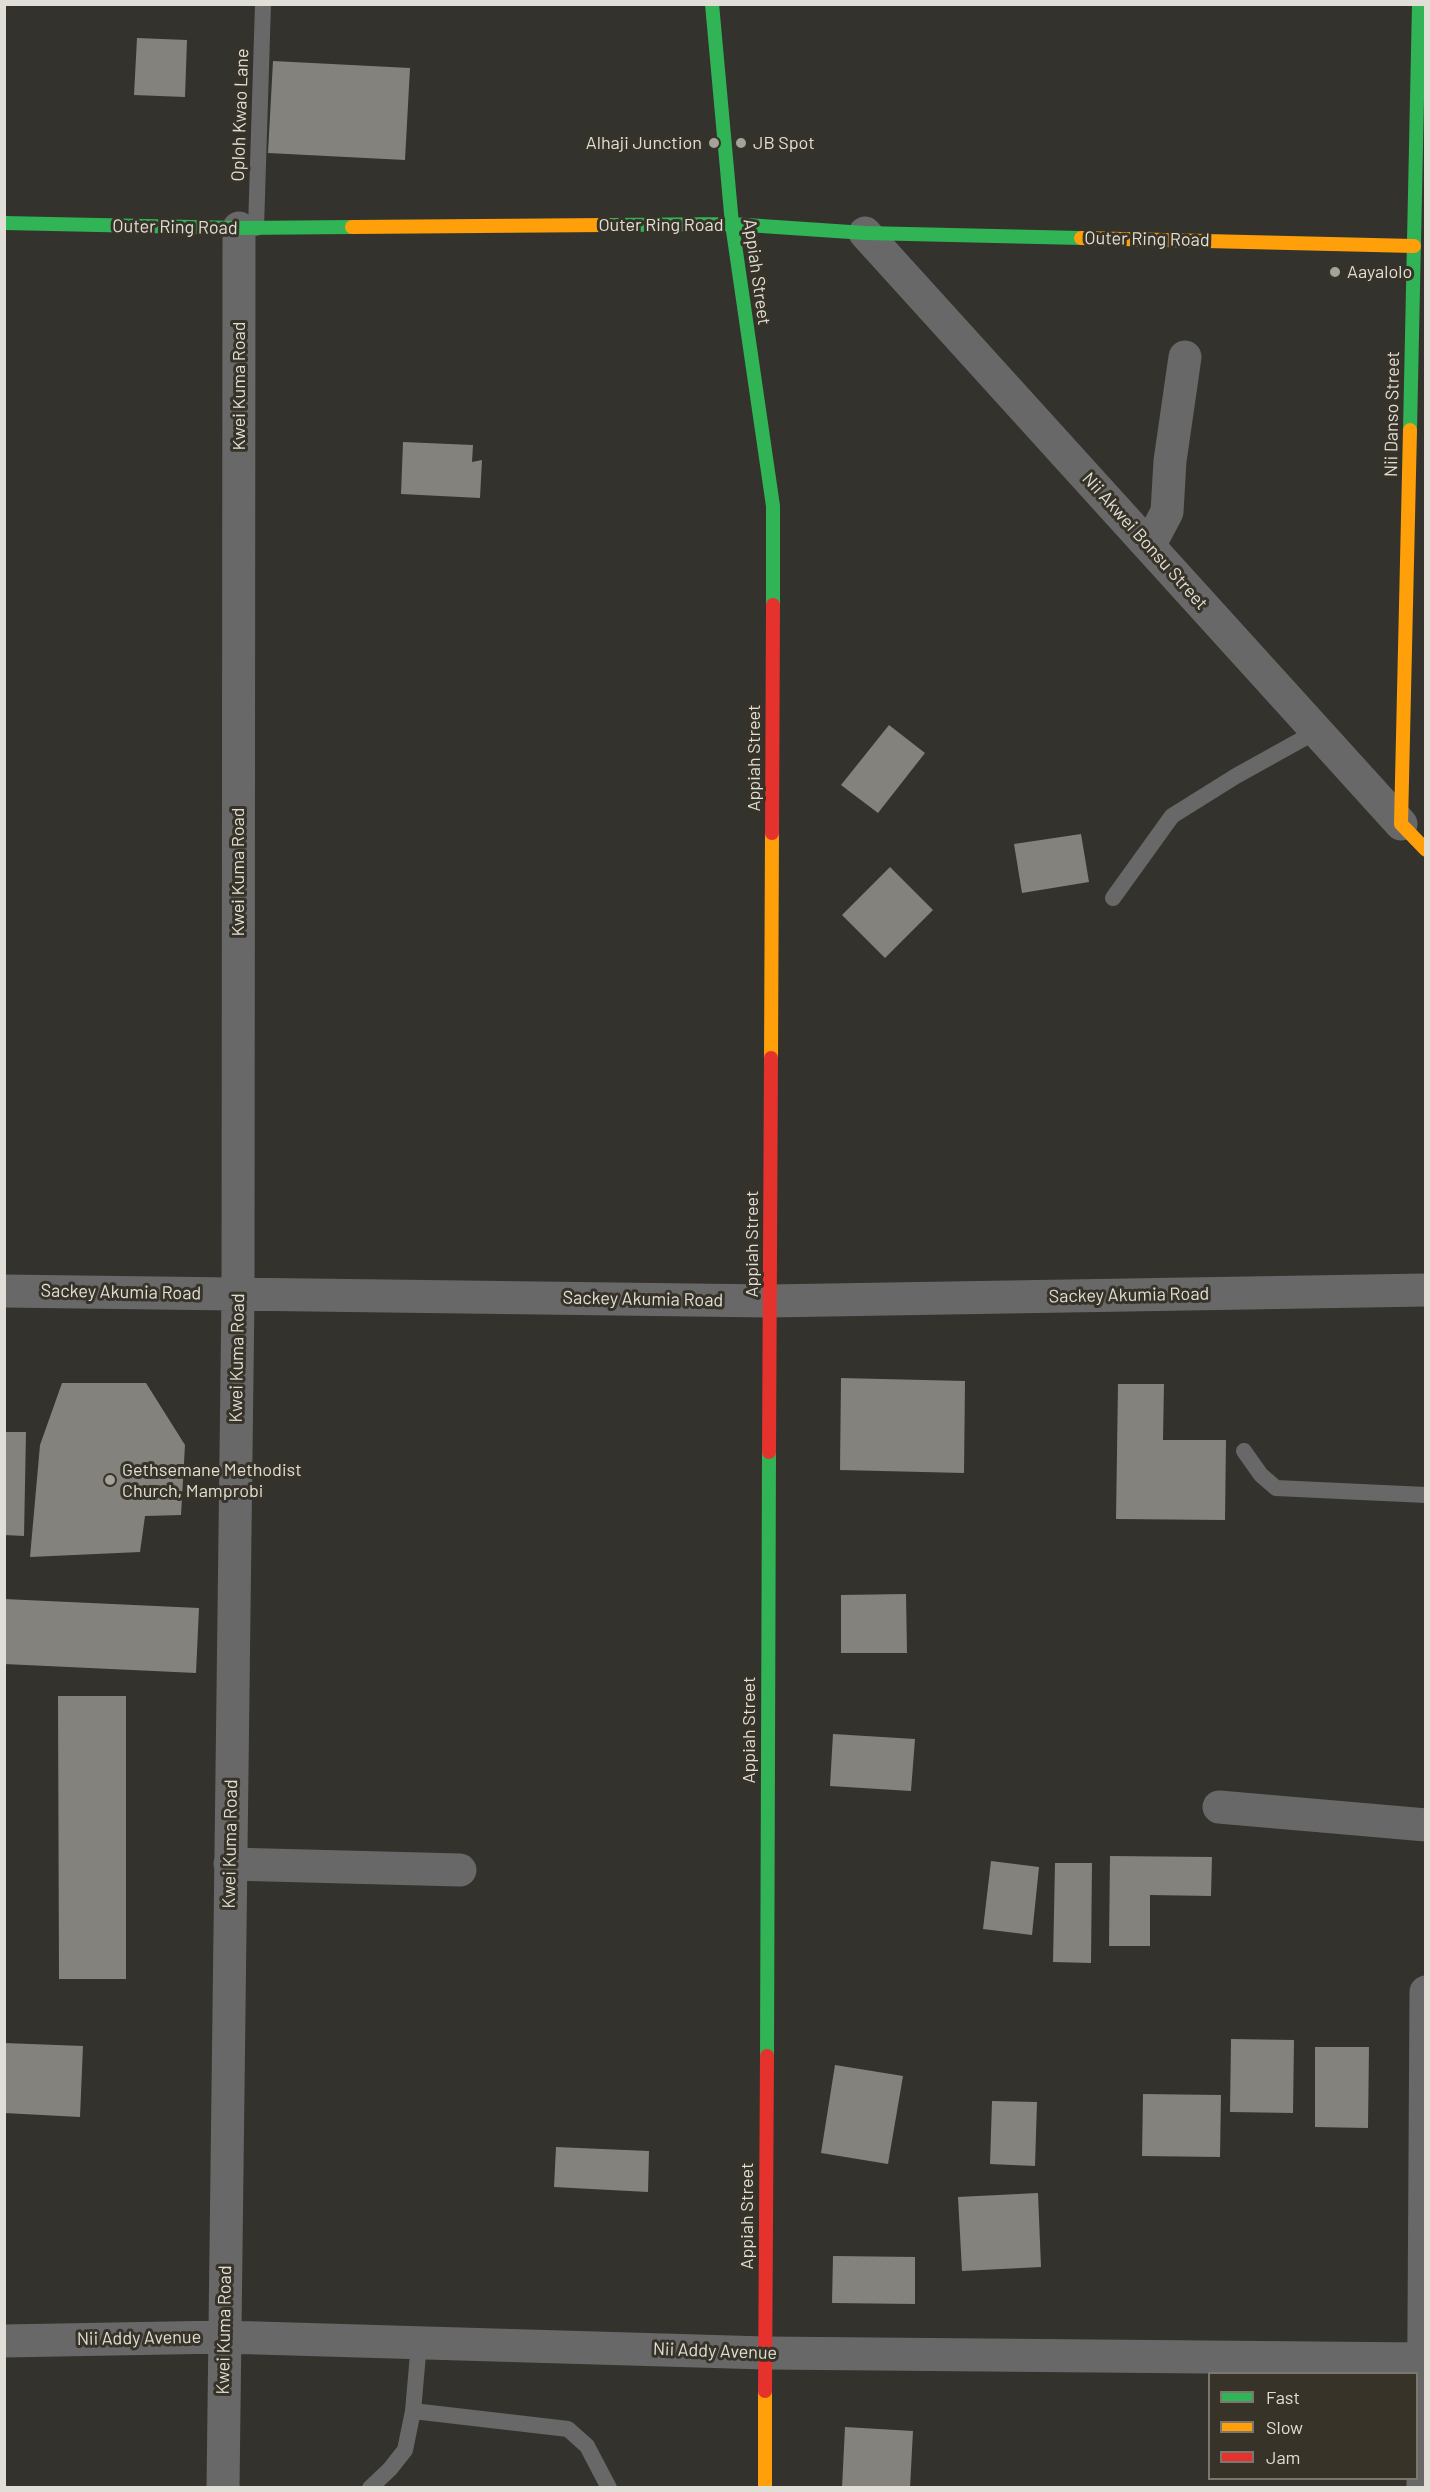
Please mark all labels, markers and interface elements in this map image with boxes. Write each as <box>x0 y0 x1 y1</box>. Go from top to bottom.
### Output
street label: Oploh Kwao Lane <box>227 48 253 182</box>
place label: Alhaji Junction <box>586 132 702 154</box>
place label: JB Spot <box>753 132 815 154</box>
marker: Alhaji Junction <box>707 136 721 150</box>
marker: JB Spot <box>734 136 748 150</box>
street label: Outer Ring Road <box>598 214 724 236</box>
street label: Outer Ring Road <box>112 215 238 239</box>
street label: Appiah Street <box>739 218 775 326</box>
street label: Outer Ring Road <box>1084 227 1210 251</box>
place label: Aayalolo <box>1347 261 1412 283</box>
marker: Aayalolo <box>1328 265 1342 279</box>
street label: Kwei Kuma Road <box>228 321 250 451</box>
street label: Nii Danso Street <box>1380 351 1404 477</box>
street label: Nii Akwei Bonsu Street <box>1078 468 1212 614</box>
street label: Appiah Street <box>743 704 765 812</box>
street label: Kwei Kuma Road <box>227 807 249 937</box>
street label: Appiah Street <box>741 1190 763 1298</box>
street label: Sackey Akumia Road <box>41 1280 201 1304</box>
street label: Sackey Akumia Road <box>1049 1283 1209 1307</box>
street label: Sackey Akumia Road <box>563 1287 723 1311</box>
street label: Kwei Kuma Road <box>225 1293 249 1423</box>
place label: Gethsemane Methodist Church, Mamprobi <box>122 1459 302 1502</box>
marker: Gethsemane Methodist Church, Mamprobi <box>103 1473 117 1487</box>
street label: Appiah Street <box>738 1676 760 1784</box>
street label: Kwei Kuma Road <box>218 1779 242 1909</box>
street label: Appiah Street <box>736 2162 758 2270</box>
street label: Kwei Kuma Road <box>212 2265 236 2395</box>
street label: Nii Addy Avenue <box>77 2326 201 2350</box>
street label: Nii Addy Avenue <box>652 2338 778 2364</box>
legend <box>1208 2372 1418 2480</box>
text: Fast <box>1266 2386 1300 2408</box>
text: Slow <box>1266 2416 1303 2438</box>
text: Jam <box>1266 2446 1300 2468</box>

